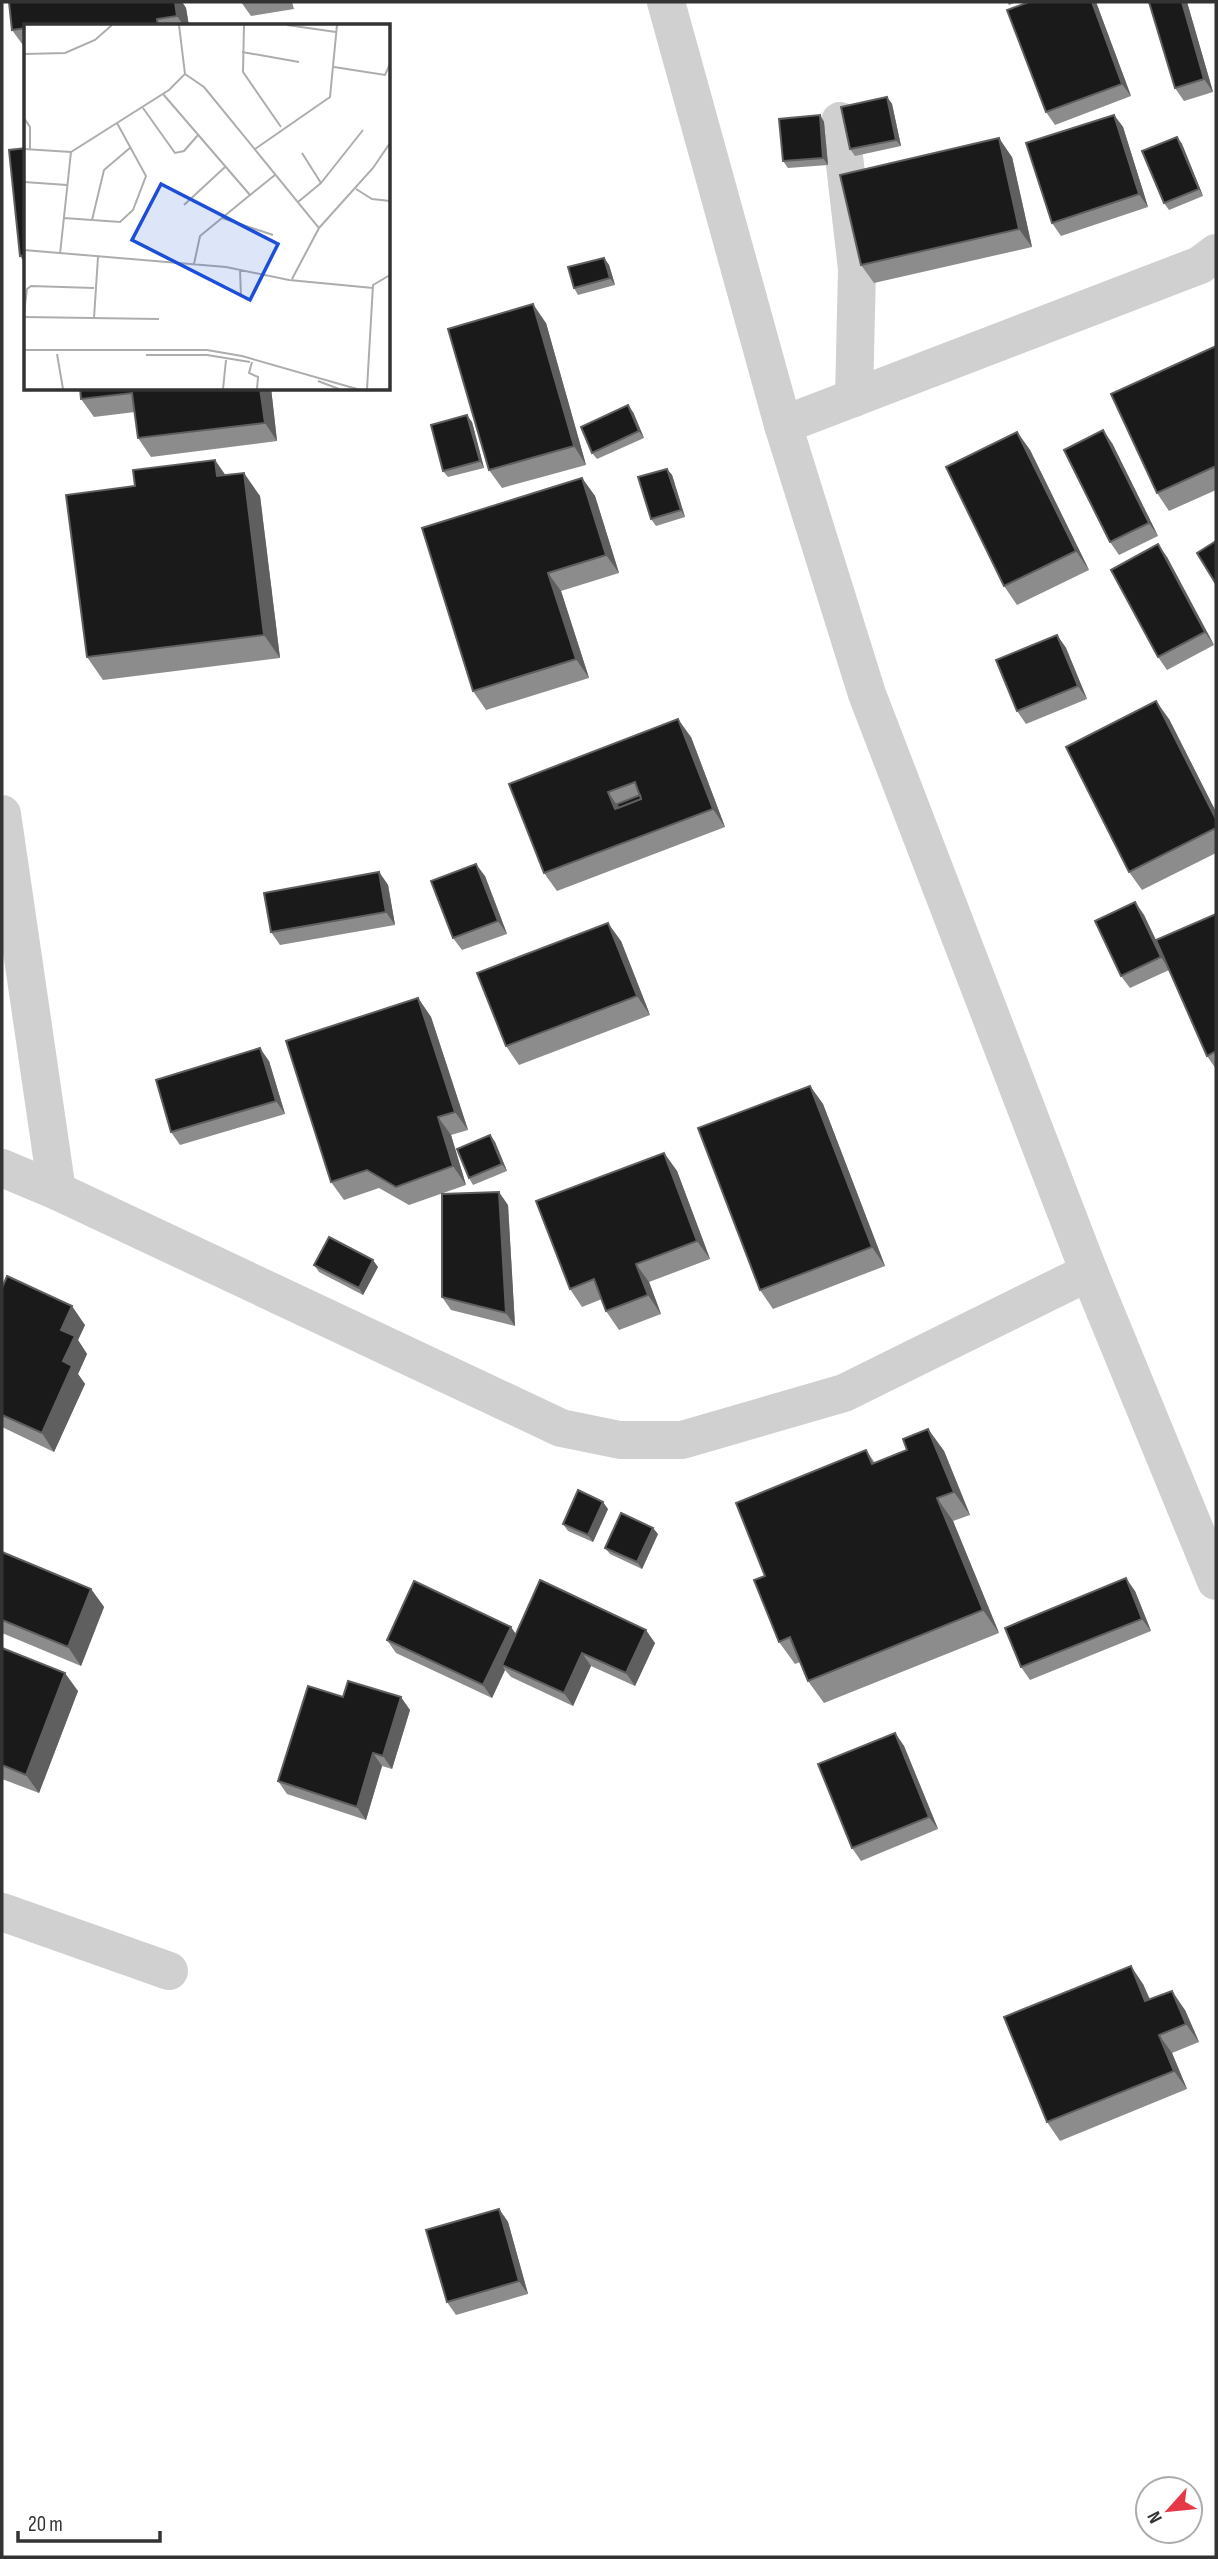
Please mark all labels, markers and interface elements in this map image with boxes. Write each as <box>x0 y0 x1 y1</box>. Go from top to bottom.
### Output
inset map <box>24 24 390 390</box>
north arrow <box>1134 2475 1204 2545</box>
scale bar <box>18 2500 159 2544</box>
text: N <box>1143 2507 1168 2527</box>
text: 20 m <box>28 2512 63 2537</box>

